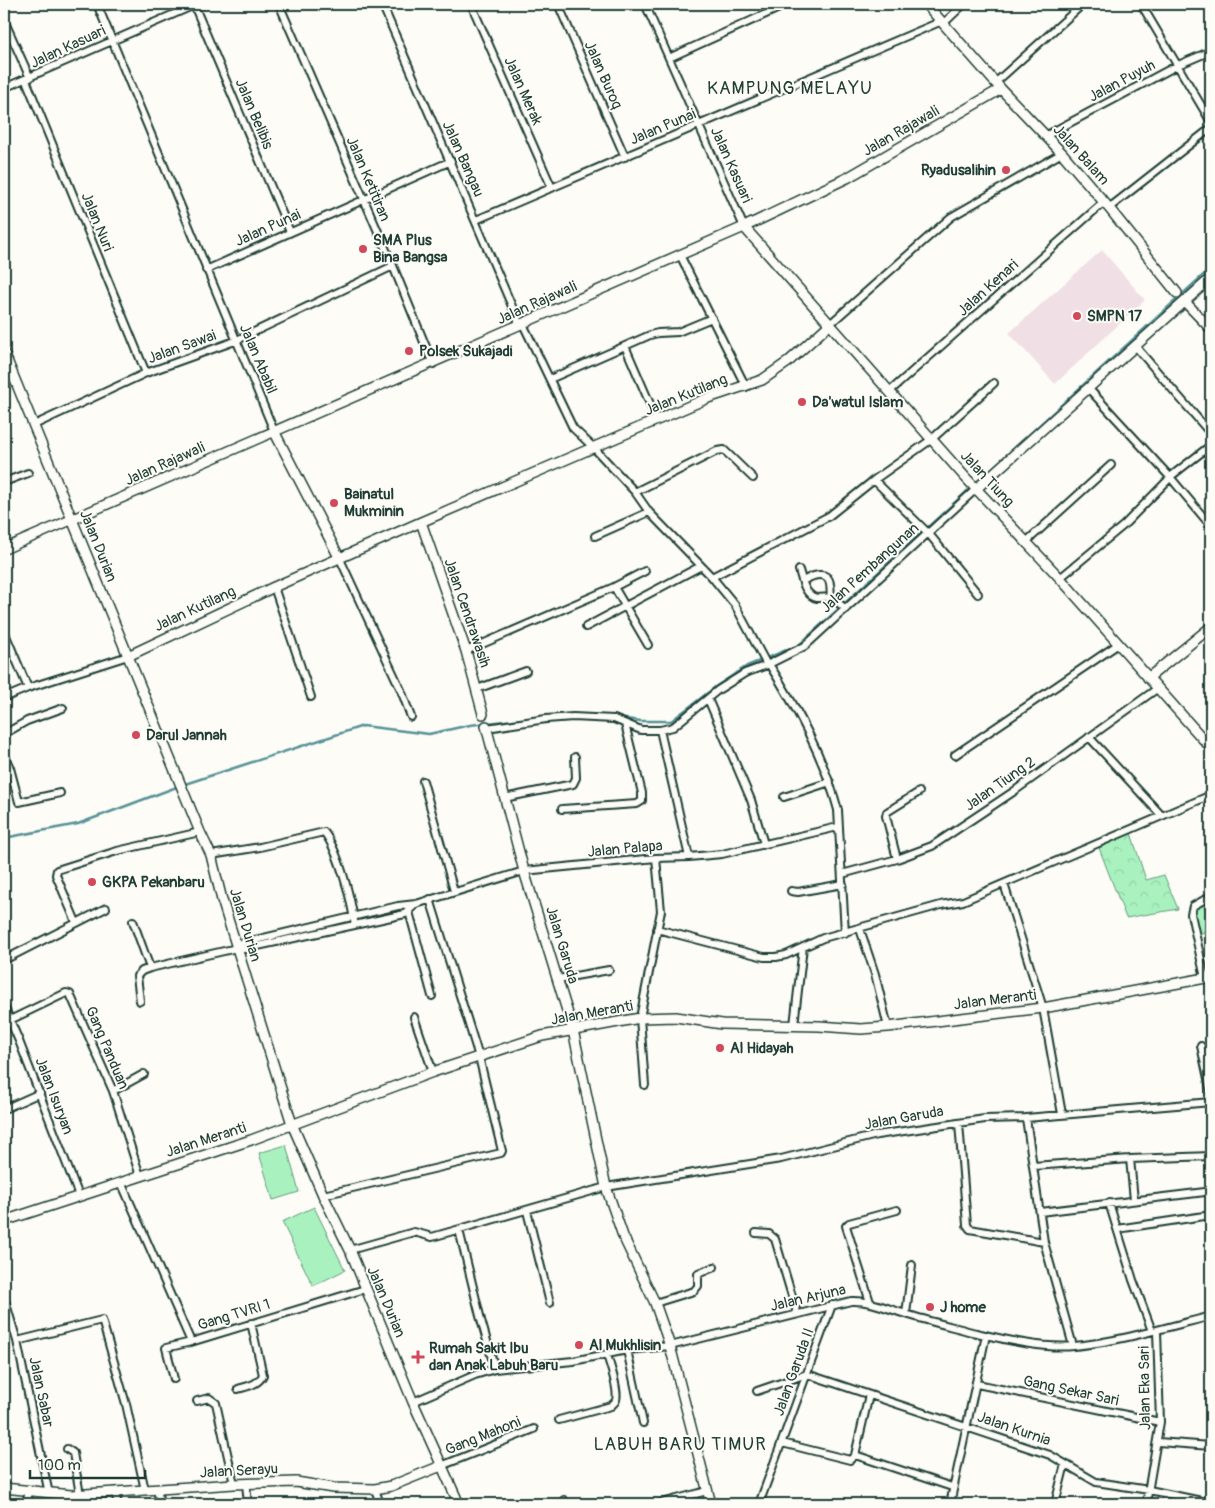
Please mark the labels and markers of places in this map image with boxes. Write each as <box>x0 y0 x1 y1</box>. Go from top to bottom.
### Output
place label: Ryadusalihin <box>921 161 997 180</box>
marker: Ryadusalihin <box>1000 164 1012 176</box>
place label: SMA Plus Bina Bangsa <box>373 231 447 267</box>
marker: SMA Plus Bina Bangsa <box>357 243 369 255</box>
place label: SMPN 17 <box>1087 307 1142 326</box>
marker: SMPN 17 <box>1071 310 1083 322</box>
place label: Polsek Sukajadi <box>419 342 513 361</box>
marker: Polsek Sukajadi <box>403 345 415 357</box>
place label: Da'watul Islam <box>812 393 903 412</box>
marker: Da'watul Islam <box>796 396 808 408</box>
place label: Bainatul Mukminin <box>344 485 404 521</box>
marker: Bainatul Mukminin <box>328 497 340 509</box>
place label: Darul Jannah <box>146 726 227 745</box>
marker: Darul Jannah <box>130 729 142 741</box>
place label: GKPA Pekanbaru <box>102 873 205 892</box>
marker: GKPA Pekanbaru <box>86 876 98 888</box>
place label: Al Hidayah <box>730 1039 793 1058</box>
marker: Al Hidayah <box>714 1042 726 1054</box>
place label: J home <box>940 1298 986 1317</box>
marker: J home <box>924 1301 936 1313</box>
place label: Al Mukhlisin <box>589 1336 662 1355</box>
place label: Rumah Sakit Ibu dan Anak Labuh Baru <box>429 1339 559 1375</box>
marker: Al Mukhlisin <box>573 1339 585 1351</box>
marker: Rumah Sakit Ibu dan Anak Labuh Baru <box>411 1350 425 1364</box>

